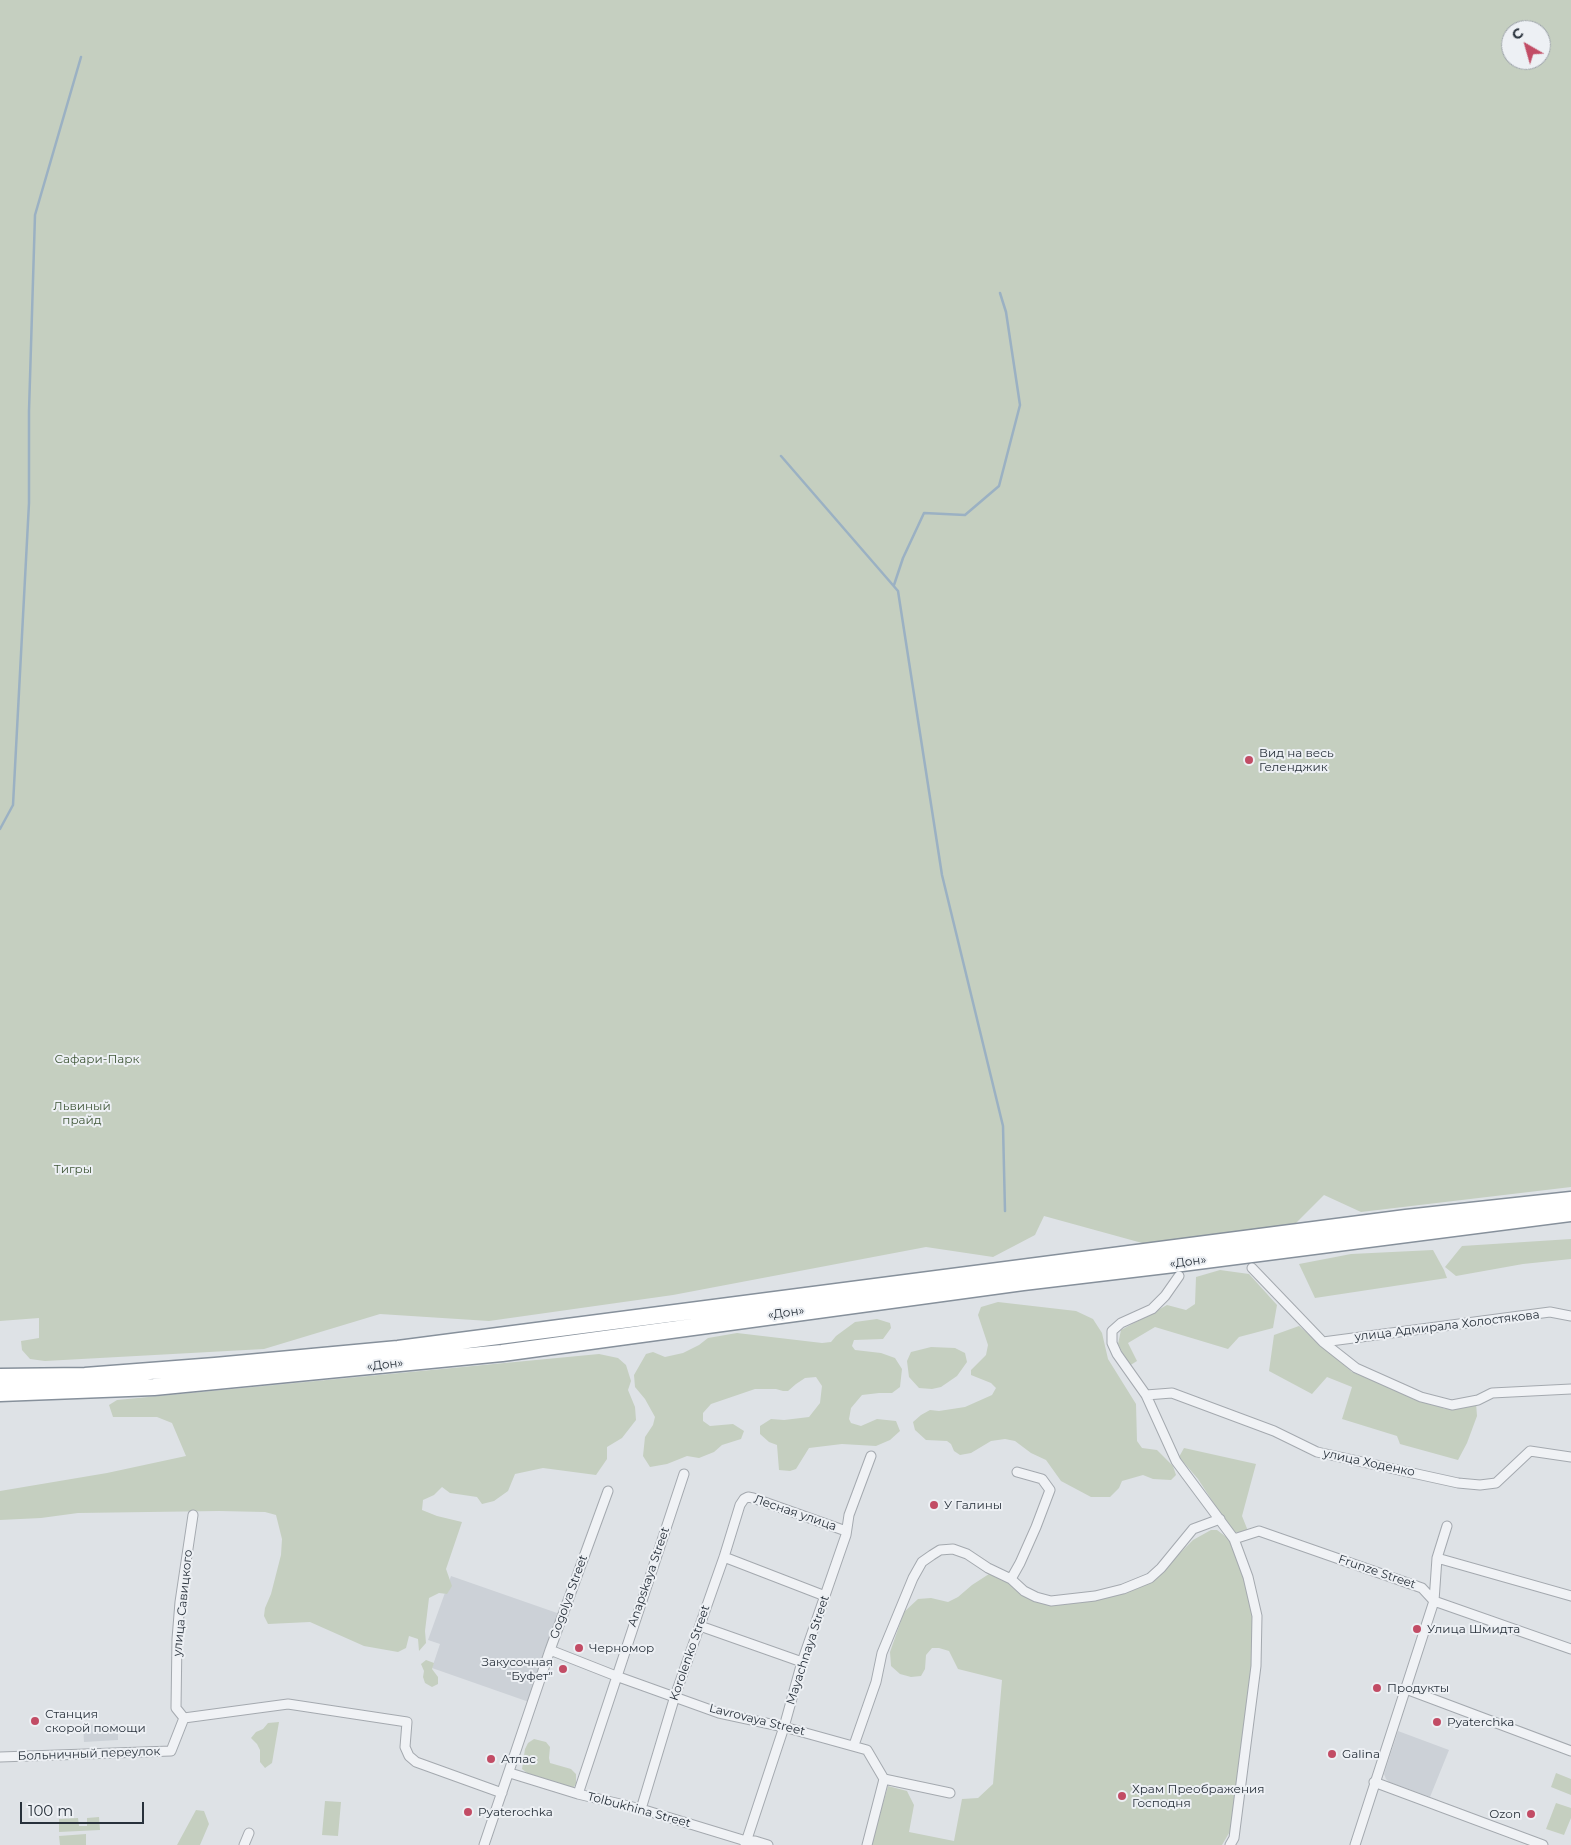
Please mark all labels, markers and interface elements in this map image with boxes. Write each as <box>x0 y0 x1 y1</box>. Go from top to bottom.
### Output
north arrow <box>1501 20 1551 70</box>
text: С <box>1508 24 1527 44</box>
place label: Вид на весь Геленджик <box>1259 746 1334 774</box>
marker: Вид на весь Геленджик <box>1243 754 1255 766</box>
park label: Сафари-Парк <box>54 1052 140 1066</box>
park label: Львиный прайд <box>53 1099 111 1127</box>
park label: Тигры <box>54 1162 92 1176</box>
street label: «Дон» <box>1169 1253 1207 1271</box>
street label: «Дон» <box>767 1303 805 1323</box>
street label: улица Адмирала Холостякова <box>1354 1307 1540 1345</box>
street label: «Дон» <box>366 1356 404 1374</box>
street label: улица Ходенко <box>1322 1446 1416 1480</box>
street label: Лесная улица <box>752 1492 838 1534</box>
place label: У Галины <box>944 1498 1002 1512</box>
marker: У Галины <box>928 1499 940 1511</box>
street label: Anapskaya Street <box>625 1525 673 1629</box>
street label: улица Савицкого <box>170 1549 196 1657</box>
street label: Frunze Street <box>1336 1552 1418 1592</box>
street label: Gogolya Street <box>547 1553 591 1641</box>
street label: Mayachnaya Street <box>784 1593 832 1707</box>
street label: Korolenko Street <box>667 1603 713 1703</box>
place label: Улица Шмидта <box>1427 1622 1520 1636</box>
marker: Улица Шмидта <box>1411 1623 1423 1635</box>
place label: Черномор <box>589 1641 654 1655</box>
marker: Черномор <box>573 1642 585 1654</box>
place label: Закусочная "Буфет" <box>481 1655 553 1683</box>
marker: Закусочная "Буфет" <box>557 1663 569 1675</box>
place label: Продукты <box>1387 1681 1449 1695</box>
marker: Продукты <box>1371 1682 1383 1694</box>
street label: Lavrovaya Street <box>708 1701 806 1739</box>
place label: Станция скорой помощи <box>45 1707 146 1735</box>
marker: Станция скорой помощи <box>29 1715 41 1727</box>
place label: Pyaterchka <box>1447 1715 1514 1729</box>
marker: Pyaterchka <box>1431 1716 1443 1728</box>
street label: Больничный переулок <box>17 1744 161 1764</box>
place label: Galina <box>1342 1747 1380 1761</box>
marker: Galina <box>1326 1748 1338 1760</box>
place label: Атлас <box>501 1752 536 1766</box>
marker: Атлас <box>485 1753 497 1765</box>
place label: Храм Преображения Господня <box>1132 1782 1265 1810</box>
street label: Tolbukhina Street <box>586 1789 692 1831</box>
marker: Храм Преображения Господня <box>1116 1790 1128 1802</box>
scale bar <box>22 1792 146 1824</box>
text: 100 m <box>28 1801 73 1820</box>
place label: Pyaterochka <box>478 1805 553 1819</box>
marker: Pyaterochka <box>462 1806 474 1818</box>
place label: Ozon <box>1489 1807 1521 1821</box>
marker: Ozon <box>1525 1808 1537 1820</box>

